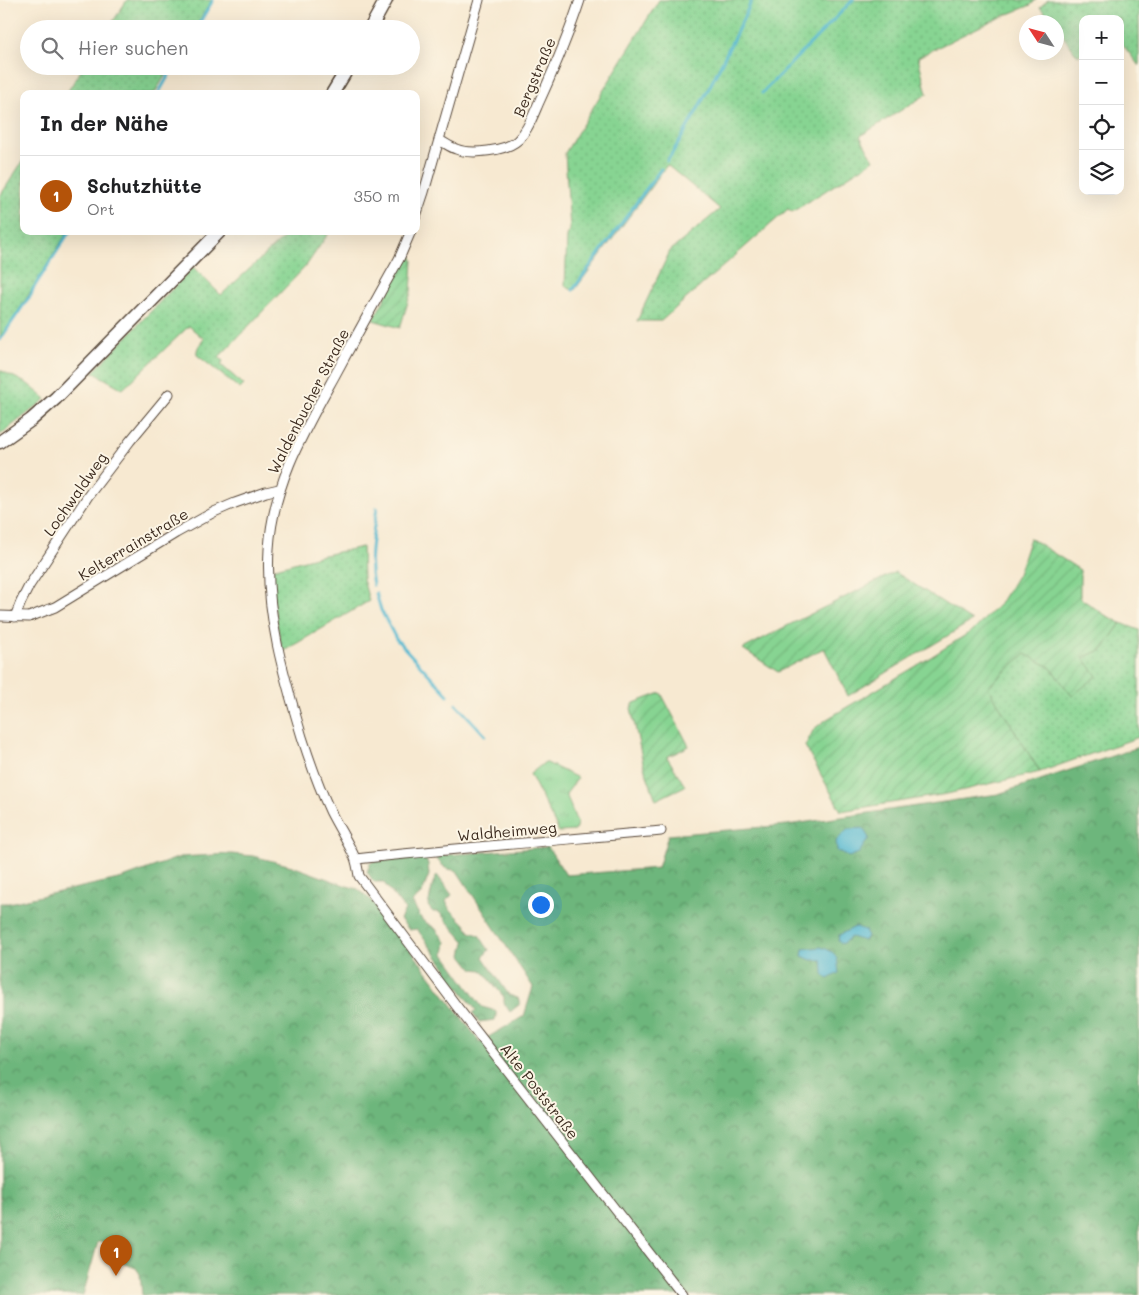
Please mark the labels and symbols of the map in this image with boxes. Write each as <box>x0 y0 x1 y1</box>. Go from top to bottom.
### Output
north arrow <box>1019 15 1064 60</box>
street label: Bergstraße <box>508 34 560 120</box>
street label: Waldenbucher Straße <box>263 325 353 477</box>
street label: Lochwaldweg <box>39 448 111 540</box>
street label: Kelterrainstraße <box>74 503 192 585</box>
street label: Waldheimweg <box>456 817 558 845</box>
your location <box>528 892 554 918</box>
street label: Alte Poststraße <box>496 1039 584 1143</box>
pin: 1 <box>100 1235 132 1276</box>

